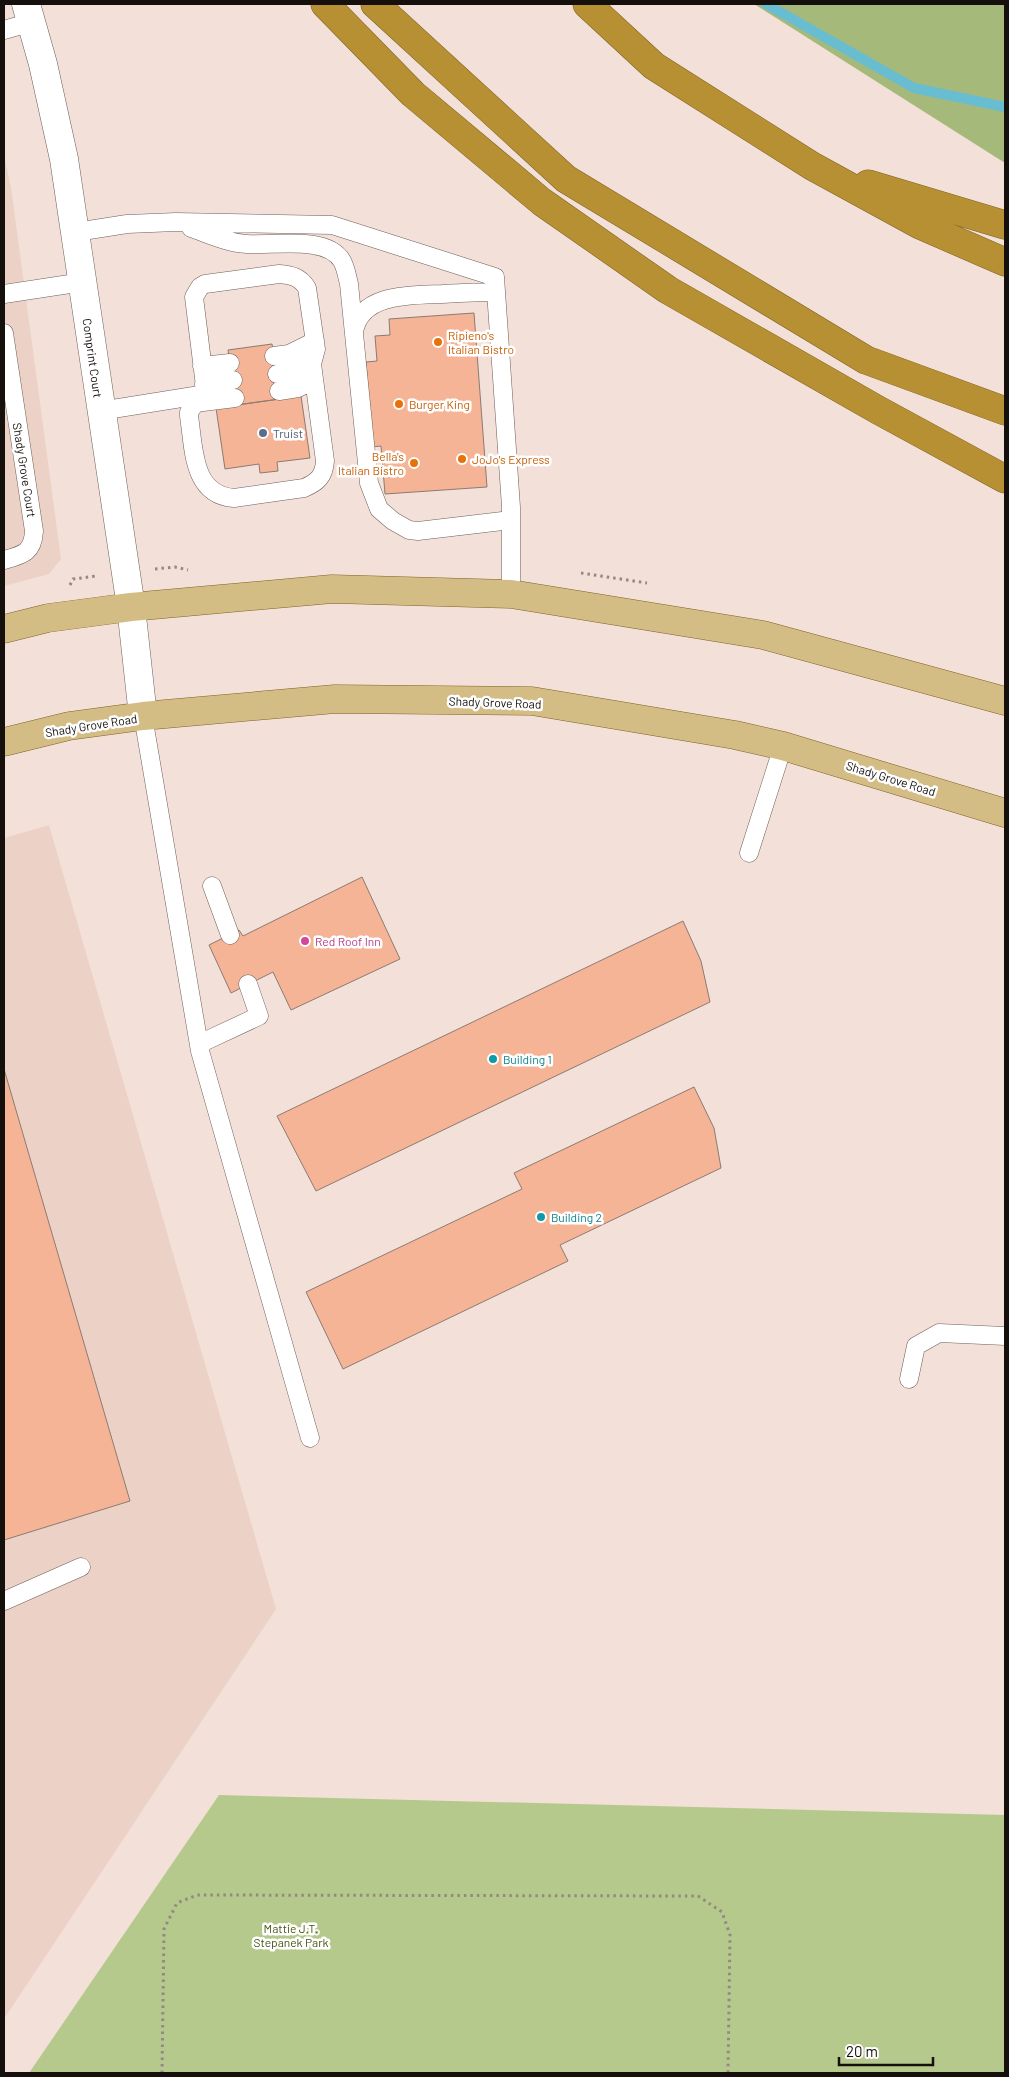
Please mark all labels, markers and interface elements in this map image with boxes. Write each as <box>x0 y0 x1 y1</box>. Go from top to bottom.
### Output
street label: Comprint Court <box>80 317 106 399</box>
place label: Ripieno's Italian Bistro <box>448 328 514 356</box>
marker: Ripieno's Italian Bistro <box>432 336 444 348</box>
place label: Burger King <box>409 397 470 411</box>
marker: Burger King <box>393 398 405 410</box>
street label: Shady Grove Court <box>11 422 39 518</box>
place label: Truist <box>273 426 303 440</box>
marker: Truist <box>257 427 269 439</box>
place label: Bella's Italian Bistro <box>338 449 404 477</box>
place label: JoJo's Express <box>472 452 550 466</box>
marker: JoJo's Express <box>456 453 468 465</box>
marker: Bella's Italian Bistro <box>408 457 420 469</box>
street label: Shady Grove Road <box>448 693 542 711</box>
street label: Shady Grove Road <box>44 711 138 739</box>
street label: Shady Grove Road <box>845 758 937 798</box>
place label: Red Roof Inn <box>315 934 381 948</box>
marker: Red Roof Inn <box>299 935 311 947</box>
place label: Building 1 <box>503 1052 552 1066</box>
marker: Building 1 <box>487 1053 499 1065</box>
place label: Building 2 <box>551 1210 602 1224</box>
marker: Building 2 <box>535 1211 547 1223</box>
park label: Mattie J.T. Stepanek Park <box>253 1921 329 1949</box>
scale bar <box>839 2034 933 2066</box>
text: 20 m <box>846 2042 878 2060</box>

